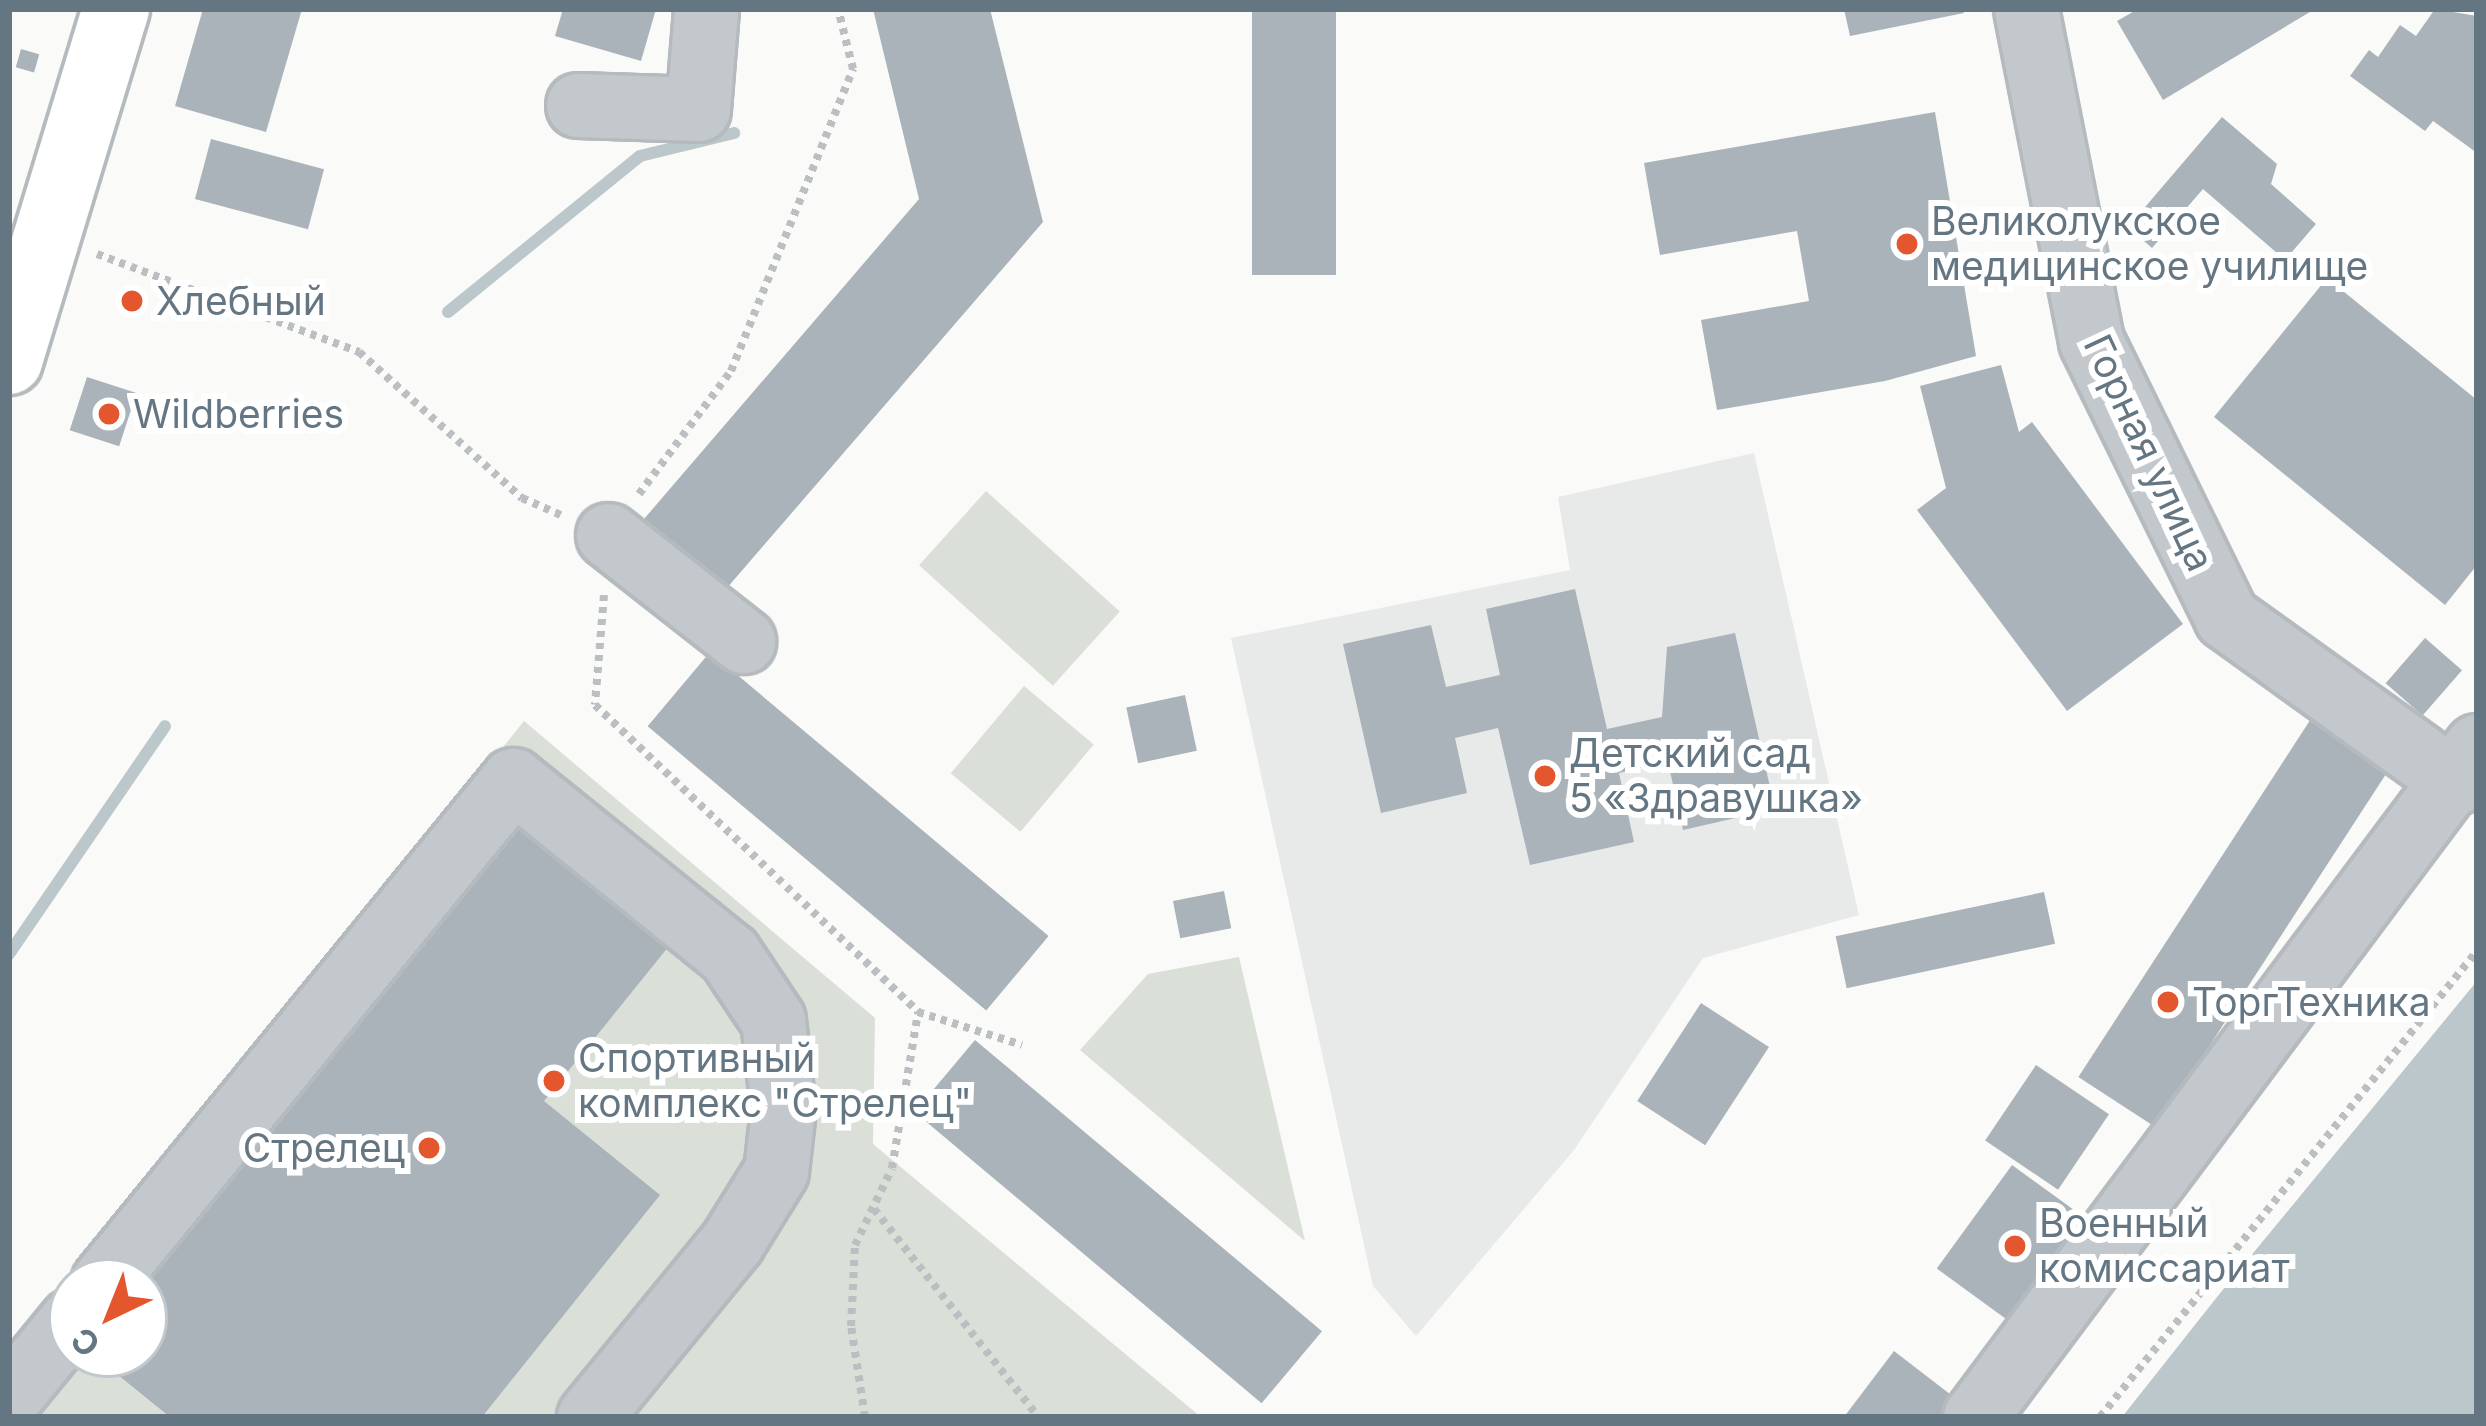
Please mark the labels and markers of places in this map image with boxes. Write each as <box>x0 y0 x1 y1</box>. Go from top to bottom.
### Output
place label: Великолукское медицинское училище <box>1931 199 2368 290</box>
marker: Великолукское медицинское училище <box>1894 231 1920 257</box>
place label: Хлебный <box>156 278 326 324</box>
marker: Хлебный <box>119 288 145 314</box>
place label: Wildberries <box>133 391 344 437</box>
marker: Wildberries <box>96 401 122 427</box>
place label: Детский сад 5 «Здравушка» <box>1569 731 1863 822</box>
marker: Детский сад 5 «Здравушка» <box>1532 763 1558 789</box>
place label: ТоргТехника <box>2192 979 2431 1025</box>
marker: ТоргТехника <box>2155 989 2181 1015</box>
place label: Спортивный комплекс "Стрелец" <box>578 1036 972 1127</box>
marker: Спортивный комплекс "Стрелец" <box>541 1068 567 1094</box>
place label: Стрелец <box>243 1125 405 1171</box>
marker: Стрелец <box>416 1135 442 1161</box>
place label: Военный комиссариат <box>2039 1201 2290 1292</box>
marker: Военный комиссариат <box>2002 1233 2028 1259</box>

